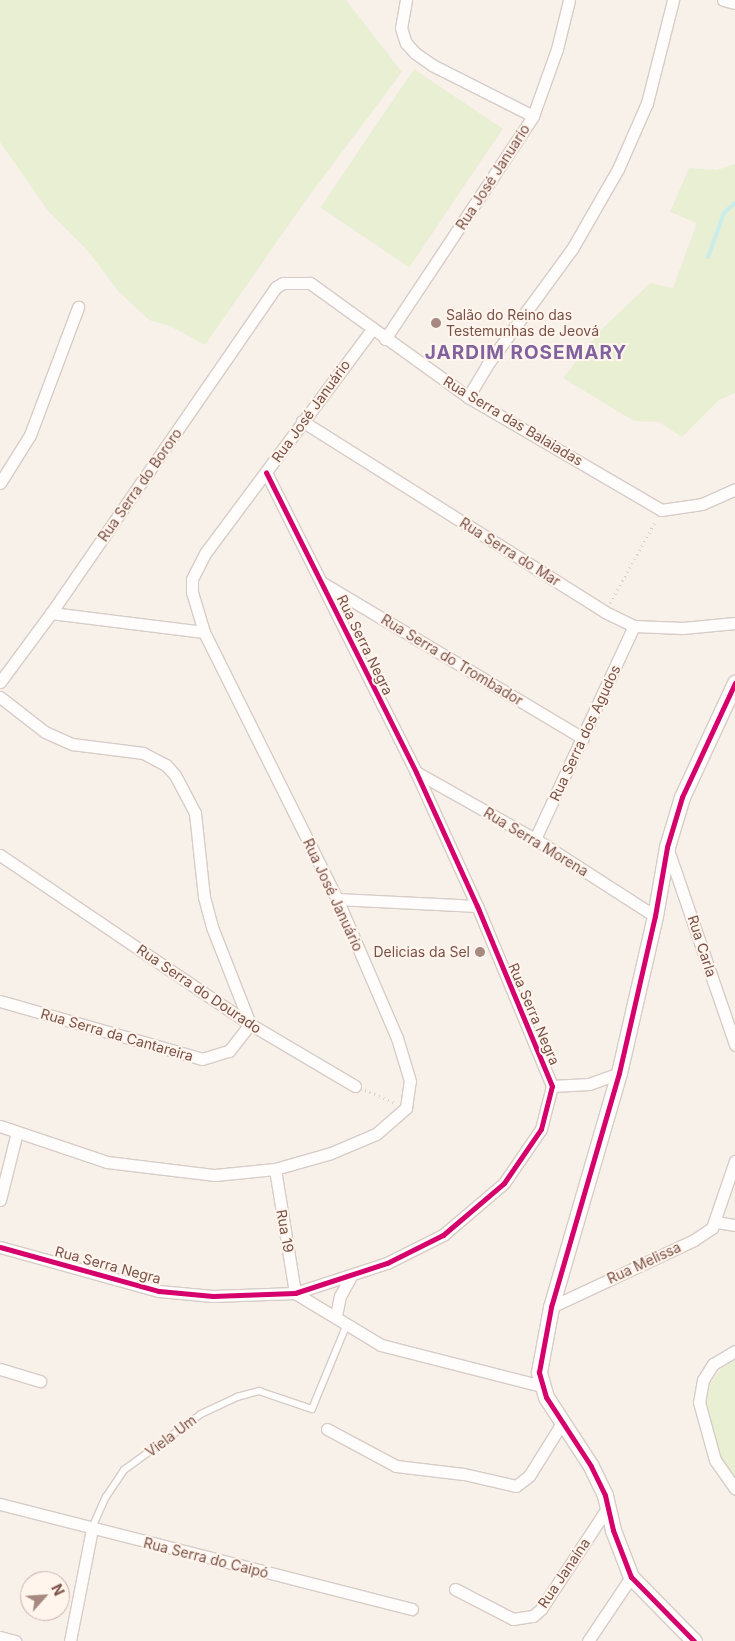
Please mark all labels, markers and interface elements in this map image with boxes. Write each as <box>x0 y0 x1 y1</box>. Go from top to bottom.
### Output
street label: Rua José Januario <box>453 121 533 233</box>
place label: Salão do Reino das Testemunhas de Jeová <box>446 307 599 340</box>
marker: Salão do Reino das Testemunhas de Jeová <box>430 317 442 329</box>
district label: JARDIM ROSEMARY <box>423 342 629 364</box>
street label: Rua José Januário <box>268 357 354 465</box>
street label: Rua Serra das Balaiadas <box>440 373 586 469</box>
street label: Rua Serra do Bororo <box>95 425 185 545</box>
street label: Rua Serra do Mar <box>457 514 563 590</box>
street label: Rua Serra Negra <box>334 592 396 698</box>
street label: Rua Serra do Trombador <box>378 611 526 709</box>
street label: Rua Serra dos Agudos <box>546 662 624 804</box>
street label: Rua Serra Morena <box>481 804 591 880</box>
street label: Rua José Januário <box>300 836 366 954</box>
street label: Rua Carla <box>684 913 720 979</box>
street label: Rua Serra do Dourado <box>134 941 264 1037</box>
place label: Delicias da Sel <box>373 944 470 960</box>
marker: Delicias da Sel <box>474 946 486 958</box>
street label: Rua Serra Negra <box>505 960 563 1068</box>
street label: Rua Serra da Cantareira <box>39 1005 195 1065</box>
street label: Rua 19 <box>273 1208 297 1254</box>
street label: Rua Melissa <box>605 1239 683 1287</box>
street label: Rua Serra Negra <box>53 1243 163 1287</box>
street label: Viela Um <box>142 1412 200 1460</box>
street label: Rua Serra do Caipó <box>142 1534 270 1582</box>
street label: Rua Janaína <box>535 1535 593 1611</box>
north arrow <box>20 1571 70 1621</box>
text: N <box>48 1581 68 1598</box>

